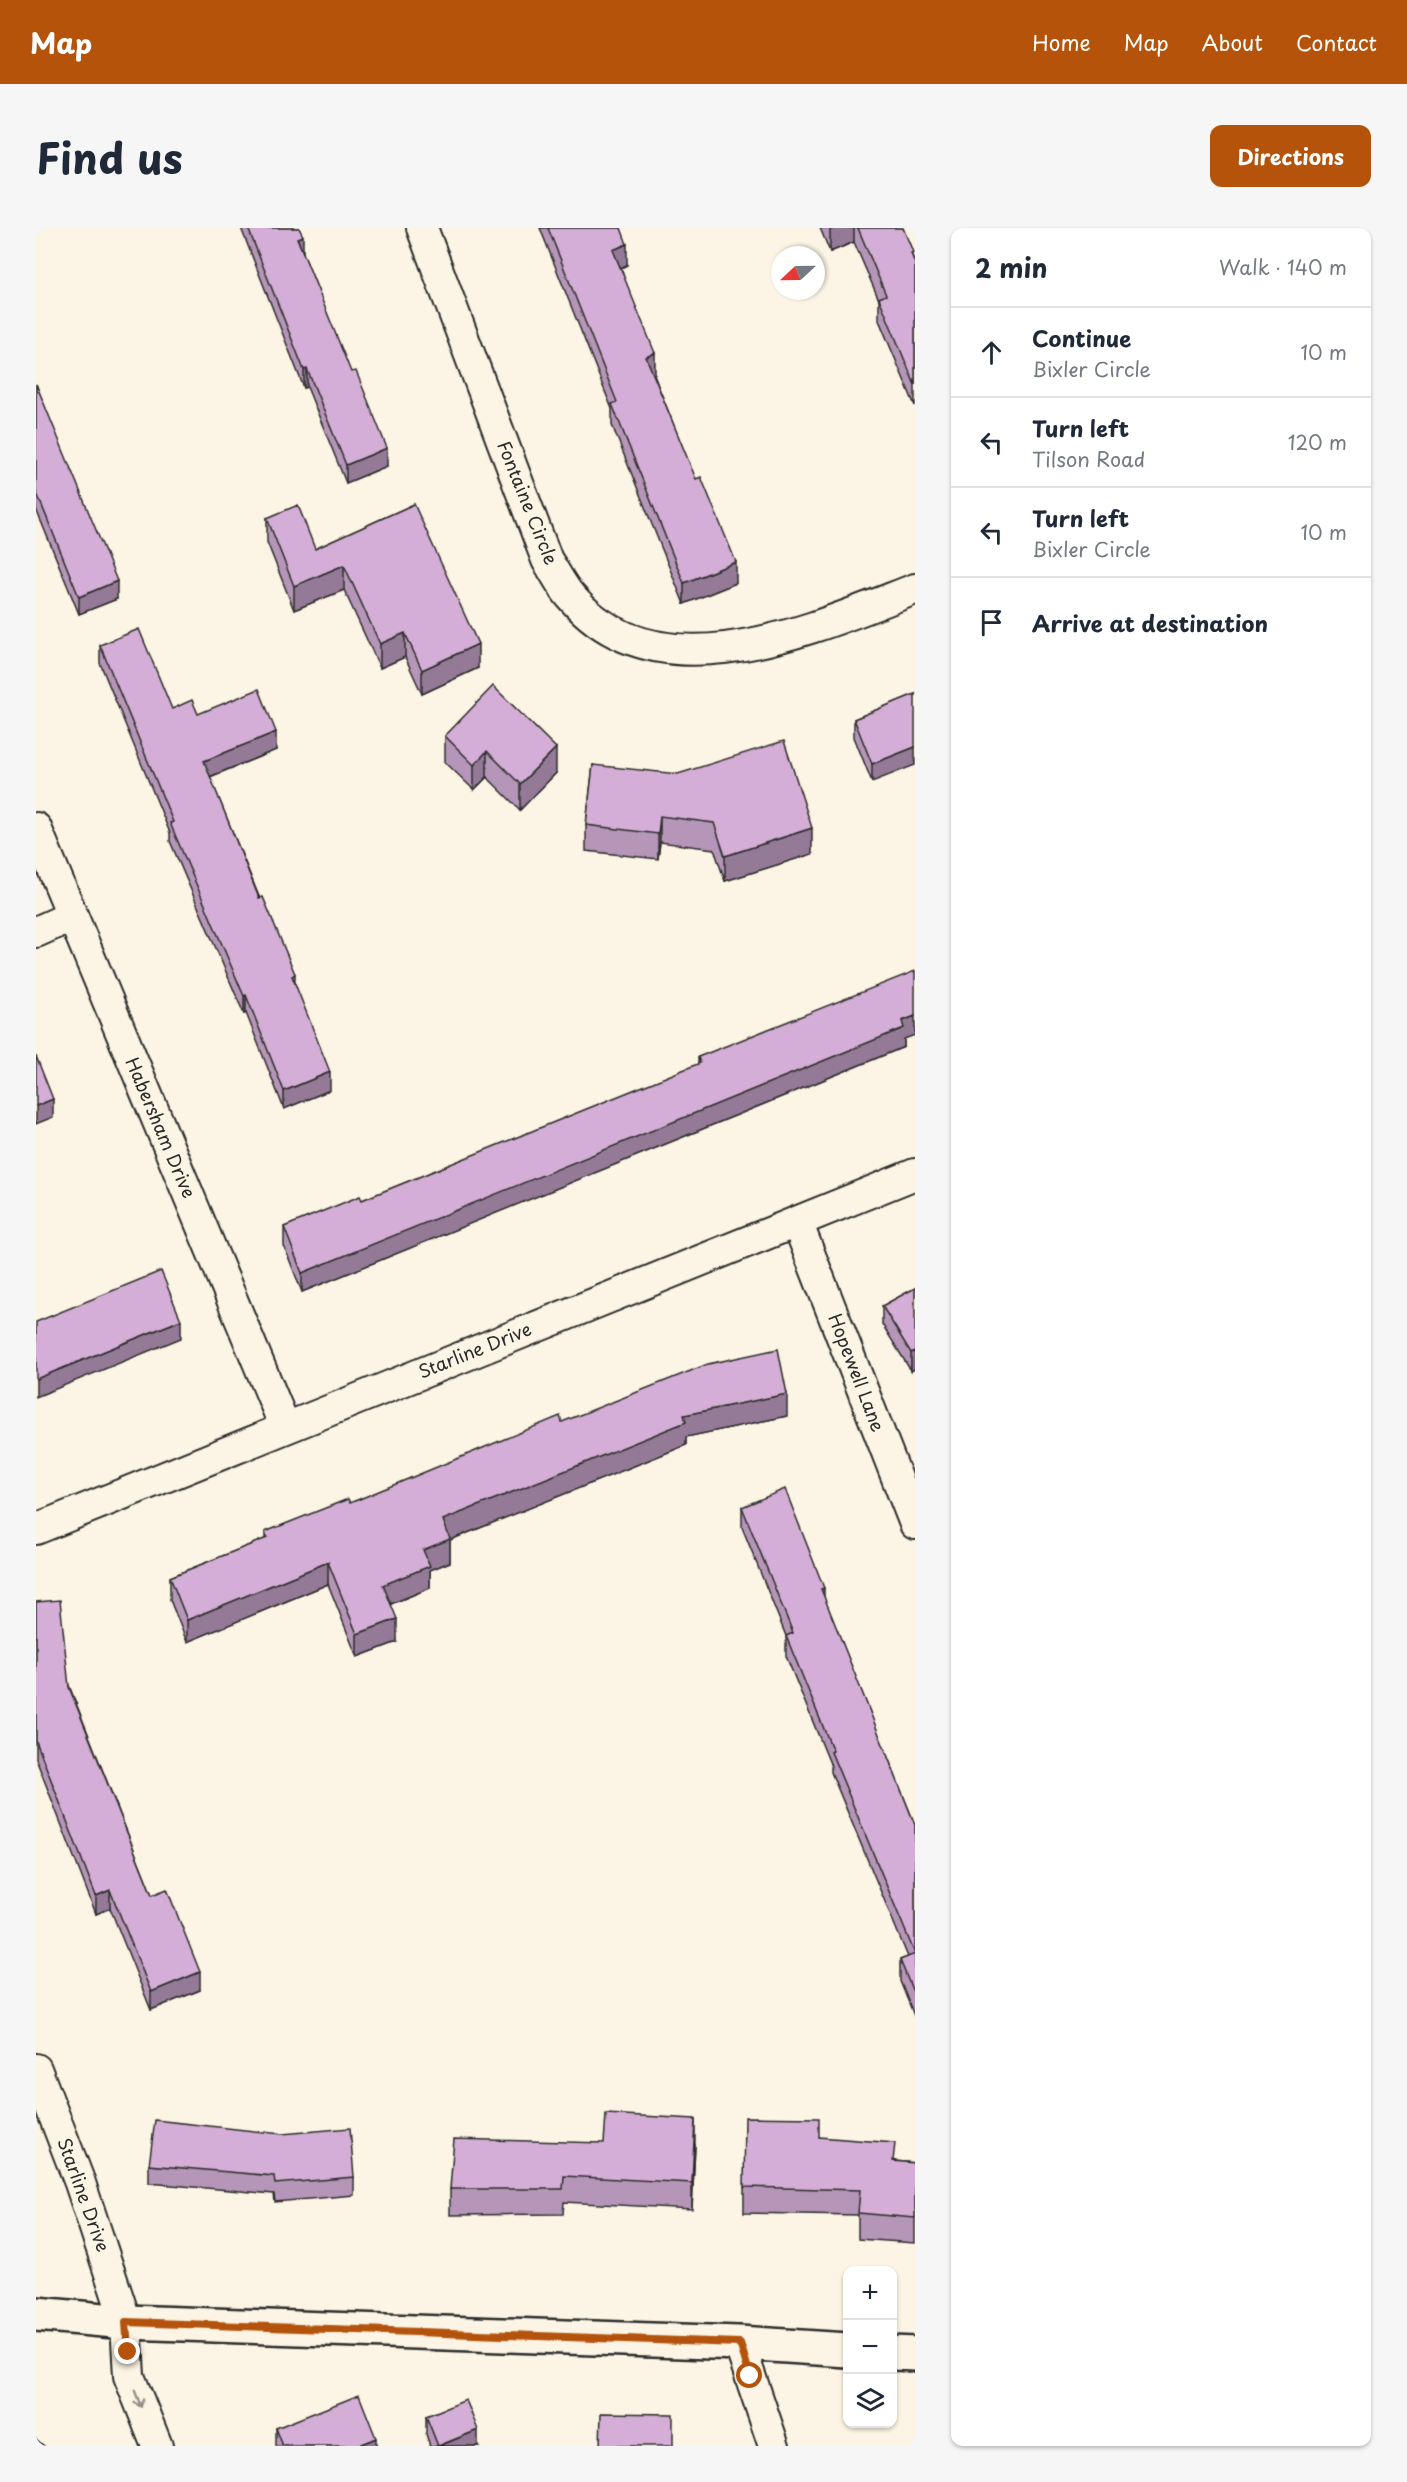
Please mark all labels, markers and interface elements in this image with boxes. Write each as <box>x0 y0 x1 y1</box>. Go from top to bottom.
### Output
text: Map <box>30 21 92 64</box>
text: Home <box>1032 26 1091 58</box>
text: Map <box>1124 26 1169 58</box>
text: About <box>1202 26 1263 58</box>
text: Contact <box>1296 26 1377 58</box>
text: Find us <box>36 125 183 188</box>
button: Directions <box>1210 125 1371 187</box>
north arrow <box>771 246 825 300</box>
text: 2 min <box>975 248 1048 287</box>
text: Walk · 140 m <box>1219 252 1347 282</box>
text: Continue <box>1032 321 1131 354</box>
icon: ahead <box>975 336 1008 369</box>
text: 10 m <box>1300 337 1347 367</box>
text: Bixler Circle <box>1032 354 1151 384</box>
text: Turn left <box>1032 411 1129 444</box>
icon: left <box>975 426 1008 459</box>
text: 120 m <box>1288 427 1347 457</box>
street label: Fontaine Circle <box>491 436 566 569</box>
text: Tilson Road <box>1032 444 1145 474</box>
text: Turn left <box>1032 501 1129 534</box>
icon: left <box>975 516 1008 549</box>
text: 10 m <box>1300 517 1347 547</box>
text: Bixler Circle <box>1032 534 1151 564</box>
icon: arrive <box>975 606 1008 639</box>
text: Arrive at destination <box>1032 606 1268 639</box>
street label: Habersham Drive <box>120 1053 203 1202</box>
street label: Hopewell Lane <box>822 1309 892 1435</box>
street label: Starline Drive <box>414 1315 535 1385</box>
street label: Starline Drive <box>51 2134 118 2255</box>
map controls <box>843 2266 897 2428</box>
button: + <box>843 2266 897 2320</box>
button: − <box>843 2320 897 2374</box>
route end <box>114 2338 140 2364</box>
route start <box>736 2362 762 2388</box>
button: layers <box>843 2374 897 2428</box>
one-way arrow <box>133 2390 144 2408</box>

